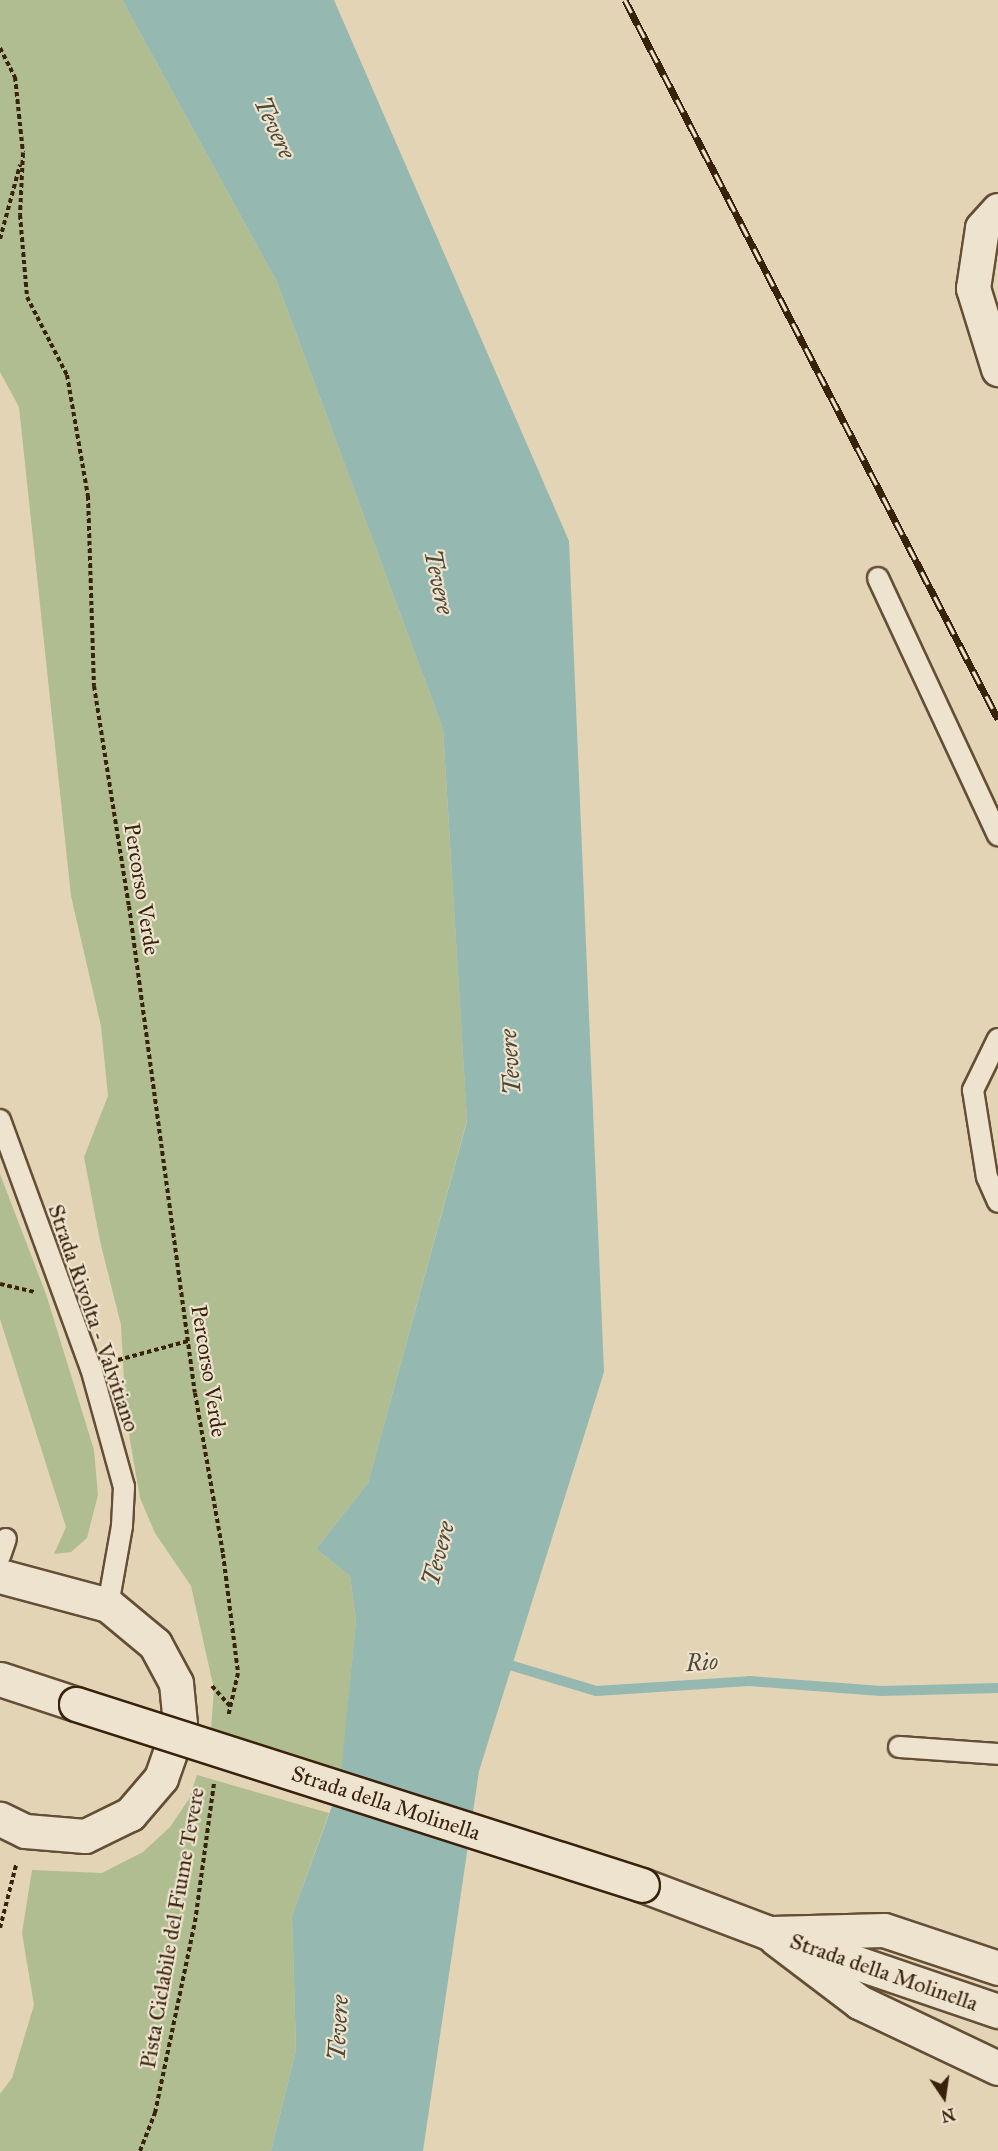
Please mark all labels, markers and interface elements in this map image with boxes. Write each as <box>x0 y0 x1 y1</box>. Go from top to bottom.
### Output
water label: Tevere <box>247 92 301 164</box>
water label: Tevere <box>417 547 459 617</box>
street label: Percorso Verde <box>119 821 165 957</box>
water label: Tevere <box>494 1028 528 1096</box>
street label: Strada Rivolta - Valvitiano <box>43 1201 145 1435</box>
street label: Percorso Verde <box>186 1303 232 1439</box>
water label: Tevere <box>417 1519 461 1589</box>
water label: Rio <box>685 1648 719 1678</box>
street label: Strada della Molinella <box>288 1760 484 1846</box>
street label: Pista Ciclabile del Fiume Tevere <box>134 1786 210 2070</box>
street label: Strada della Molinella <box>787 1927 981 2017</box>
water label: Tevere <box>323 1995 355 2061</box>
north arrow <box>914 2067 974 2127</box>
text: N <box>939 2104 957 2126</box>

